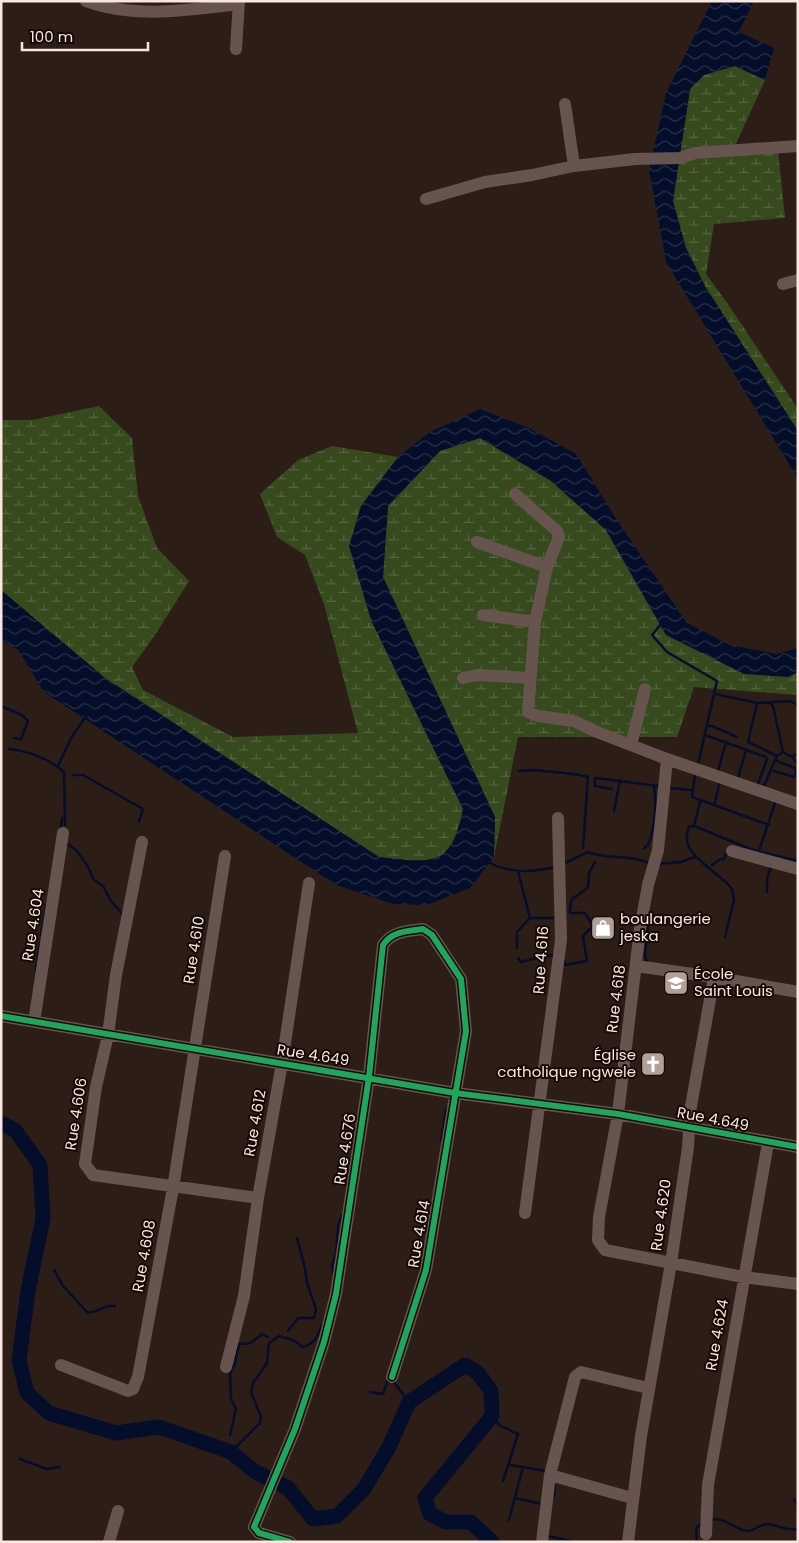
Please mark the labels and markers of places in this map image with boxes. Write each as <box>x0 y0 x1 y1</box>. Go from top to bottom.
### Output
place label: boulangerie jeska <box>619 908 711 946</box>
shop icon: boulangerie jeska <box>590 915 616 941</box>
place label: École Saint Louis <box>694 963 773 1001</box>
school or university icon: École Saint Louis <box>663 970 689 996</box>
place label: Église catholique ngwele <box>497 1044 636 1082</box>
church icon: Église catholique ngwele <box>640 1051 666 1077</box>

